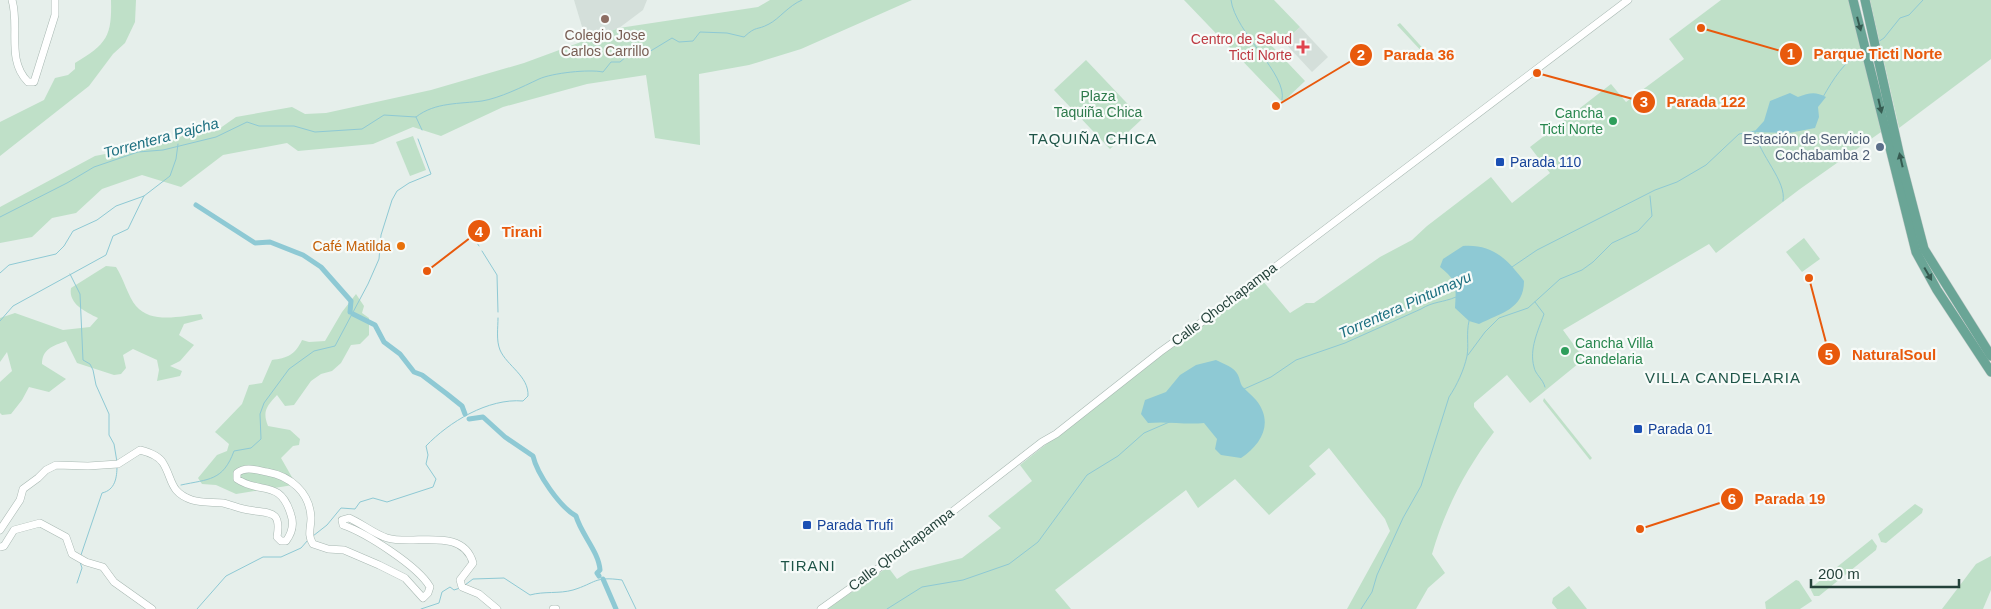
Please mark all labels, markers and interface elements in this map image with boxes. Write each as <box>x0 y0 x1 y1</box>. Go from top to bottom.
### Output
marker: Colegio Jose Carlos Carrillo <box>599 13 611 25</box>
one-way arrow <box>1856 17 1864 32</box>
place label: Colegio Jose Carlos Carrillo <box>561 27 650 59</box>
place label: Centro de Salud Ticti Norte <box>1191 31 1292 63</box>
callout: Parque Ticti Norte <box>1778 39 1952 69</box>
marker: Centro de Salud Ticti Norte <box>1296 40 1310 54</box>
callout: Parada 36 <box>1348 40 1464 70</box>
text: 1 <box>1787 45 1795 62</box>
text: Parque Ticti Norte <box>1814 45 1942 62</box>
text: 2 <box>1357 46 1365 63</box>
text: Parada 36 <box>1384 46 1454 63</box>
callout: Parada 122 <box>1631 87 1756 117</box>
park label: Plaza Taquiña Chica <box>1054 88 1143 120</box>
text: 3 <box>1640 93 1648 110</box>
text: Parada 122 <box>1666 93 1746 110</box>
one-way arrow <box>1876 98 1884 113</box>
place label: Cancha Ticti Norte <box>1540 105 1603 137</box>
water label: Torrentera Pajcha <box>101 114 220 161</box>
marker: Cancha Ticti Norte <box>1607 115 1619 127</box>
district label: TAQUIÑA CHICA <box>1029 130 1157 147</box>
place label: Estación de Servicio Cochabamba 2 <box>1743 131 1870 163</box>
marker: Estación de Servicio Cochabamba 2 <box>1874 141 1886 153</box>
one-way arrow <box>1897 152 1905 167</box>
place label: Parada 110 <box>1510 154 1582 170</box>
marker: Parada 110 <box>1494 156 1506 168</box>
callout: Tirani <box>467 216 552 246</box>
text: 4 <box>475 223 484 240</box>
text: Tirani <box>502 223 542 240</box>
place label: Café Matilda <box>312 238 391 254</box>
marker: Café Matilda <box>395 240 407 252</box>
street label: Calle Qhochapampa <box>1168 259 1280 349</box>
water label: Torrentera Pintumayu <box>1336 267 1474 342</box>
one-way arrow <box>1923 268 1932 281</box>
place label: Cancha Villa Candelaria <box>1575 335 1654 367</box>
callout: NaturalSoul <box>1817 339 1946 369</box>
marker: Cancha Villa Candelaria <box>1559 345 1571 357</box>
text: 5 <box>1825 346 1833 363</box>
text: NaturalSoul <box>1852 346 1936 363</box>
district label: VILLA CANDELARIA <box>1645 369 1801 386</box>
place label: Parada 01 <box>1648 421 1713 437</box>
marker: Parada 01 <box>1632 423 1644 435</box>
callout: Parada 19 <box>1720 484 1836 514</box>
text: 6 <box>1728 490 1736 507</box>
text: Parada 19 <box>1755 490 1825 507</box>
street label: Calle Qhochapampa <box>845 504 957 594</box>
place label: Parada Trufi <box>817 517 893 533</box>
marker: Parada Trufi <box>801 519 813 531</box>
scale bar <box>1811 556 1958 588</box>
district label: TIRANI <box>780 557 836 574</box>
text: 200 m <box>1818 565 1860 582</box>

